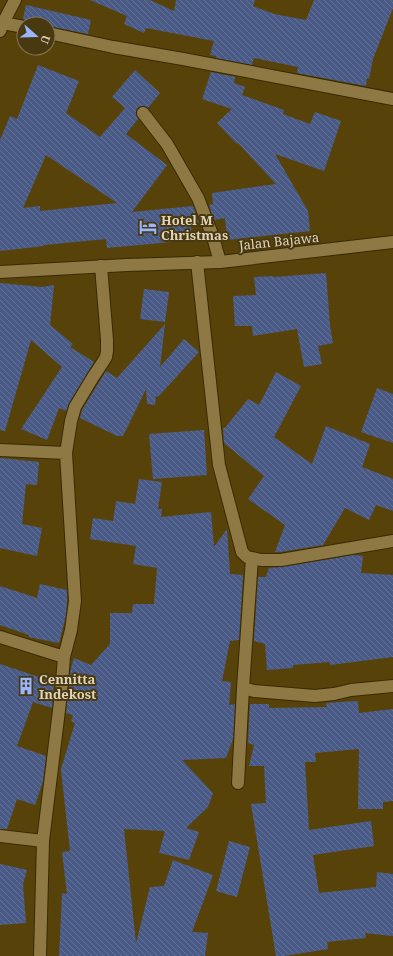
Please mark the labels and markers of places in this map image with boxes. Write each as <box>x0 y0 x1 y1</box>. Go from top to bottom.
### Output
place label: Hotel M Christmas <box>161 211 228 244</box>
hotel icon: Hotel M Christmas <box>138 217 158 237</box>
place label: Cennitta Indekost <box>39 670 96 703</box>
building icon: Cennitta Indekost <box>16 676 36 696</box>

